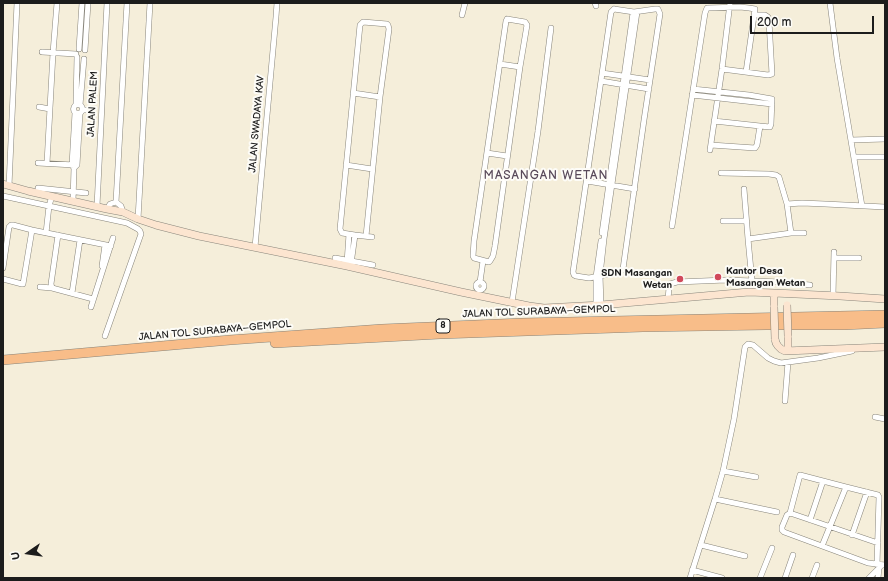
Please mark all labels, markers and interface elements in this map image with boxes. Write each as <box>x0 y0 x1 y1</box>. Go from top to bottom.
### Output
scale bar <box>752 8 876 34</box>
text: 200 m <box>757 15 791 30</box>
street label: JALAN PALEM <box>85 71 101 137</box>
street label: JALAN SWADAYA KAV <box>247 75 267 173</box>
district label: MASANGAN WETAN <box>484 169 608 183</box>
place label: Kantor Desa Masangan Wetan <box>726 265 805 288</box>
place label: SDN Masangan Wetan <box>601 267 672 290</box>
marker: Kantor Desa Masangan Wetan <box>713 272 723 282</box>
marker: SDN Masangan Wetan <box>675 274 685 284</box>
street label: JALAN TOL SURABAYA–GEMPOL <box>462 303 616 321</box>
street label: JALAN TOL SURABAYA–GEMPOL <box>138 318 292 344</box>
road number: 8 <box>436 319 450 333</box>
north arrow <box>8 533 48 573</box>
text: U <box>9 551 23 561</box>

